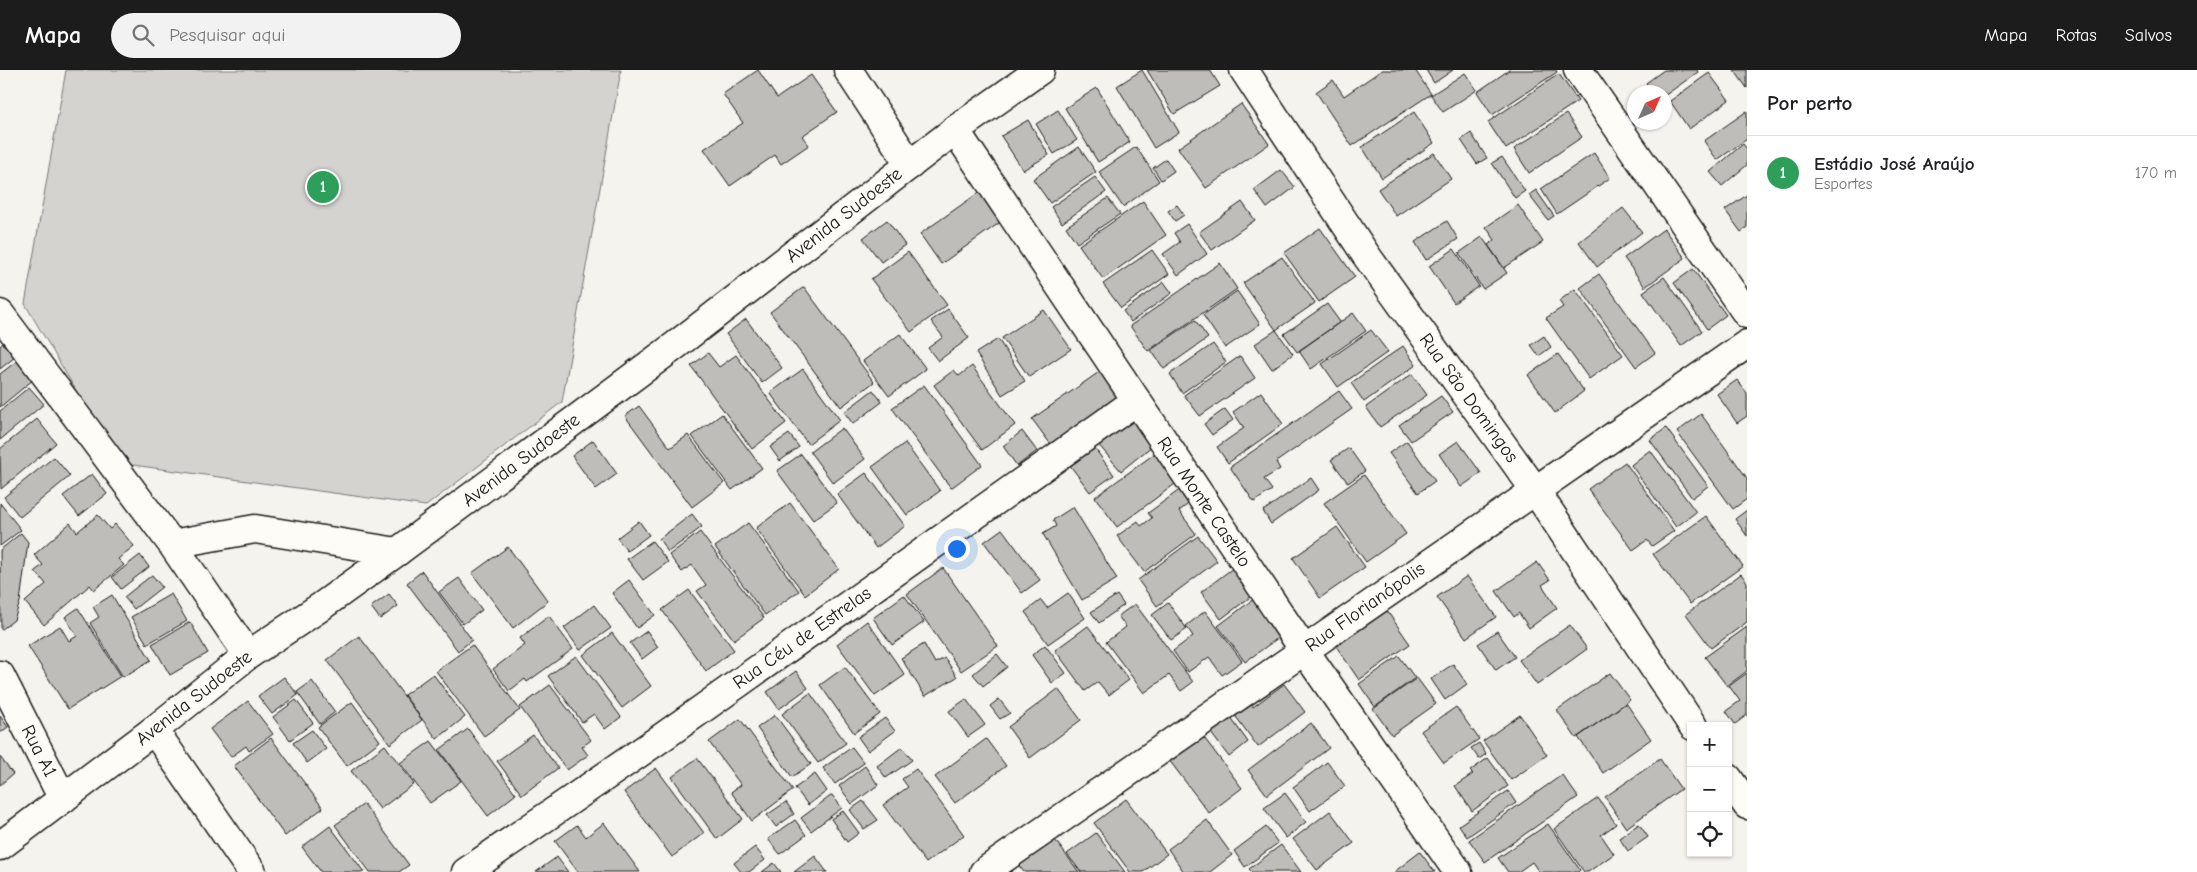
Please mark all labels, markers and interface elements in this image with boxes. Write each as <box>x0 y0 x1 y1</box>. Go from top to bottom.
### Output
search box <box>111 13 461 58</box>
text: Mapa <box>25 21 81 49</box>
icon: search <box>129 21 157 49</box>
text: Pesquisar aqui <box>169 24 285 46</box>
text: Mapa <box>1984 25 2028 46</box>
text: Rotas <box>2056 25 2097 46</box>
text: Salvos <box>2125 25 2172 46</box>
north arrow <box>1627 85 1672 130</box>
text: Por perto <box>1767 91 1852 115</box>
text: Estádio José Araújo <box>1814 153 1975 175</box>
street label: Avenida Sudoeste <box>782 163 906 267</box>
text: 1 <box>1780 164 1786 182</box>
text: 170 m <box>2135 164 2177 182</box>
pin: 1 <box>307 168 339 206</box>
text: Esportes <box>1814 175 1872 193</box>
street label: Rua São Domingos <box>1415 329 1523 467</box>
street label: Avenida Sudoeste <box>458 409 584 511</box>
street label: Rua Monte Castelo <box>1152 433 1256 571</box>
your location <box>944 536 970 562</box>
street label: Rua Florianópolis <box>1301 557 1429 656</box>
street label: Rua Céu de Estrelas <box>729 582 875 694</box>
street label: Avenida Sudoeste <box>132 646 256 750</box>
street label: Rua A1 <box>17 721 61 781</box>
map controls <box>1687 722 1732 857</box>
button: + <box>1687 722 1732 767</box>
button: − <box>1687 767 1732 812</box>
button: locate <box>1687 812 1732 857</box>

